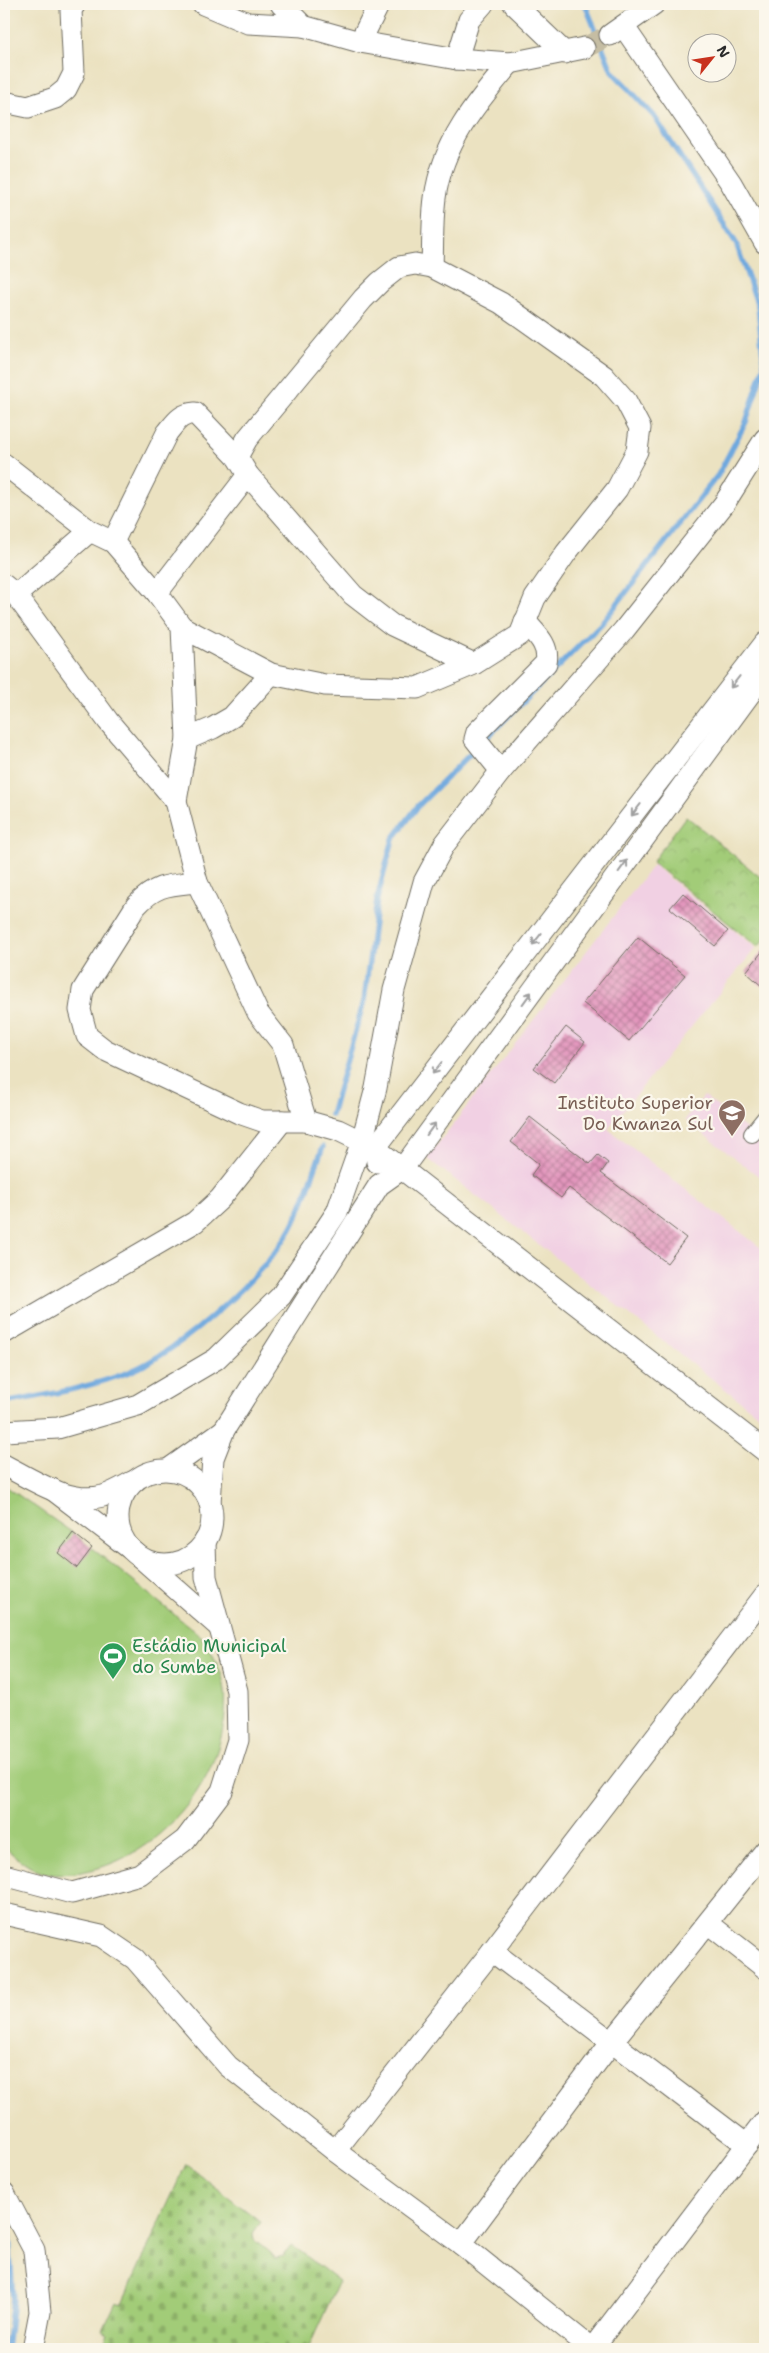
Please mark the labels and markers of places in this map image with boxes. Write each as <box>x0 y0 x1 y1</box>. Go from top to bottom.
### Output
place label: Instituto Superior Do Kwanza Sul <box>558 1091 714 1136</box>
school or university icon: Instituto Superior Do Kwanza Sul <box>717 1098 747 1137</box>
place label: Estádio Municipal do Sumbe <box>132 1634 287 1679</box>
sports icon: Estádio Municipal do Sumbe <box>98 1641 128 1680</box>

